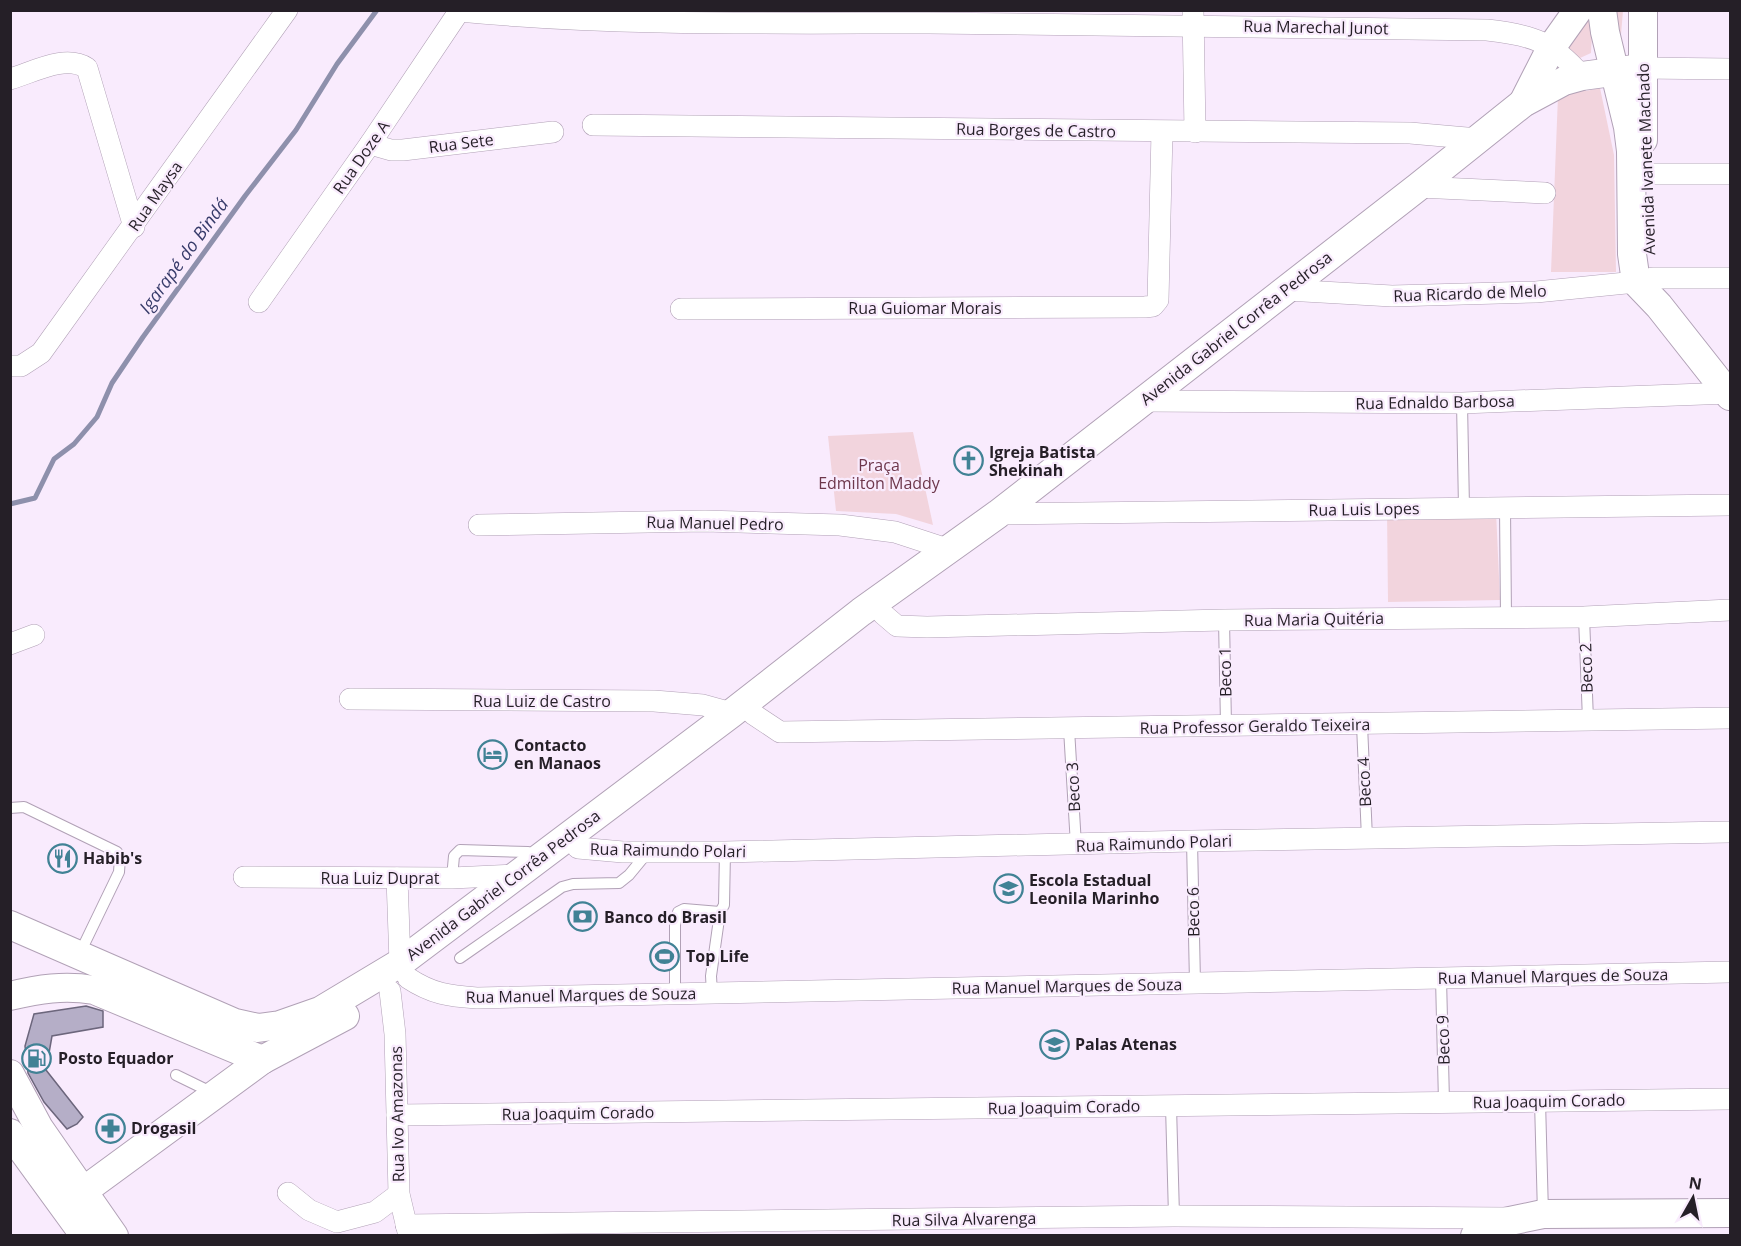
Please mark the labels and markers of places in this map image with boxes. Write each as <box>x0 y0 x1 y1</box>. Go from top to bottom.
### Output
place label: Igreja Batista Shekinah <box>989 441 1096 481</box>
church icon: Igreja Batista Shekinah <box>952 445 984 477</box>
place label: Contacto en Manaos <box>514 734 601 774</box>
hotel icon: Contacto en Manaos <box>477 738 509 770</box>
restaurant icon: Habib's <box>46 842 78 874</box>
place label: Habib's <box>83 847 142 869</box>
place label: Escola Estadual Leonila Marinho <box>1029 869 1159 909</box>
school or university icon: Escola Estadual Leonila Marinho <box>992 873 1024 905</box>
bank icon: Banco do Brasil <box>567 901 599 933</box>
place label: Banco do Brasil <box>604 906 727 928</box>
sports icon: Top Life <box>649 940 681 972</box>
place label: Top Life <box>686 945 749 967</box>
school or university icon: Palas Atenas <box>1038 1028 1070 1060</box>
place label: Palas Atenas <box>1075 1033 1177 1055</box>
fuel station icon: Posto Equador <box>21 1042 53 1074</box>
place label: Posto Equador <box>58 1047 173 1069</box>
pharmacy icon: Drogasil <box>94 1112 126 1144</box>
place label: Drogasil <box>131 1117 196 1139</box>

